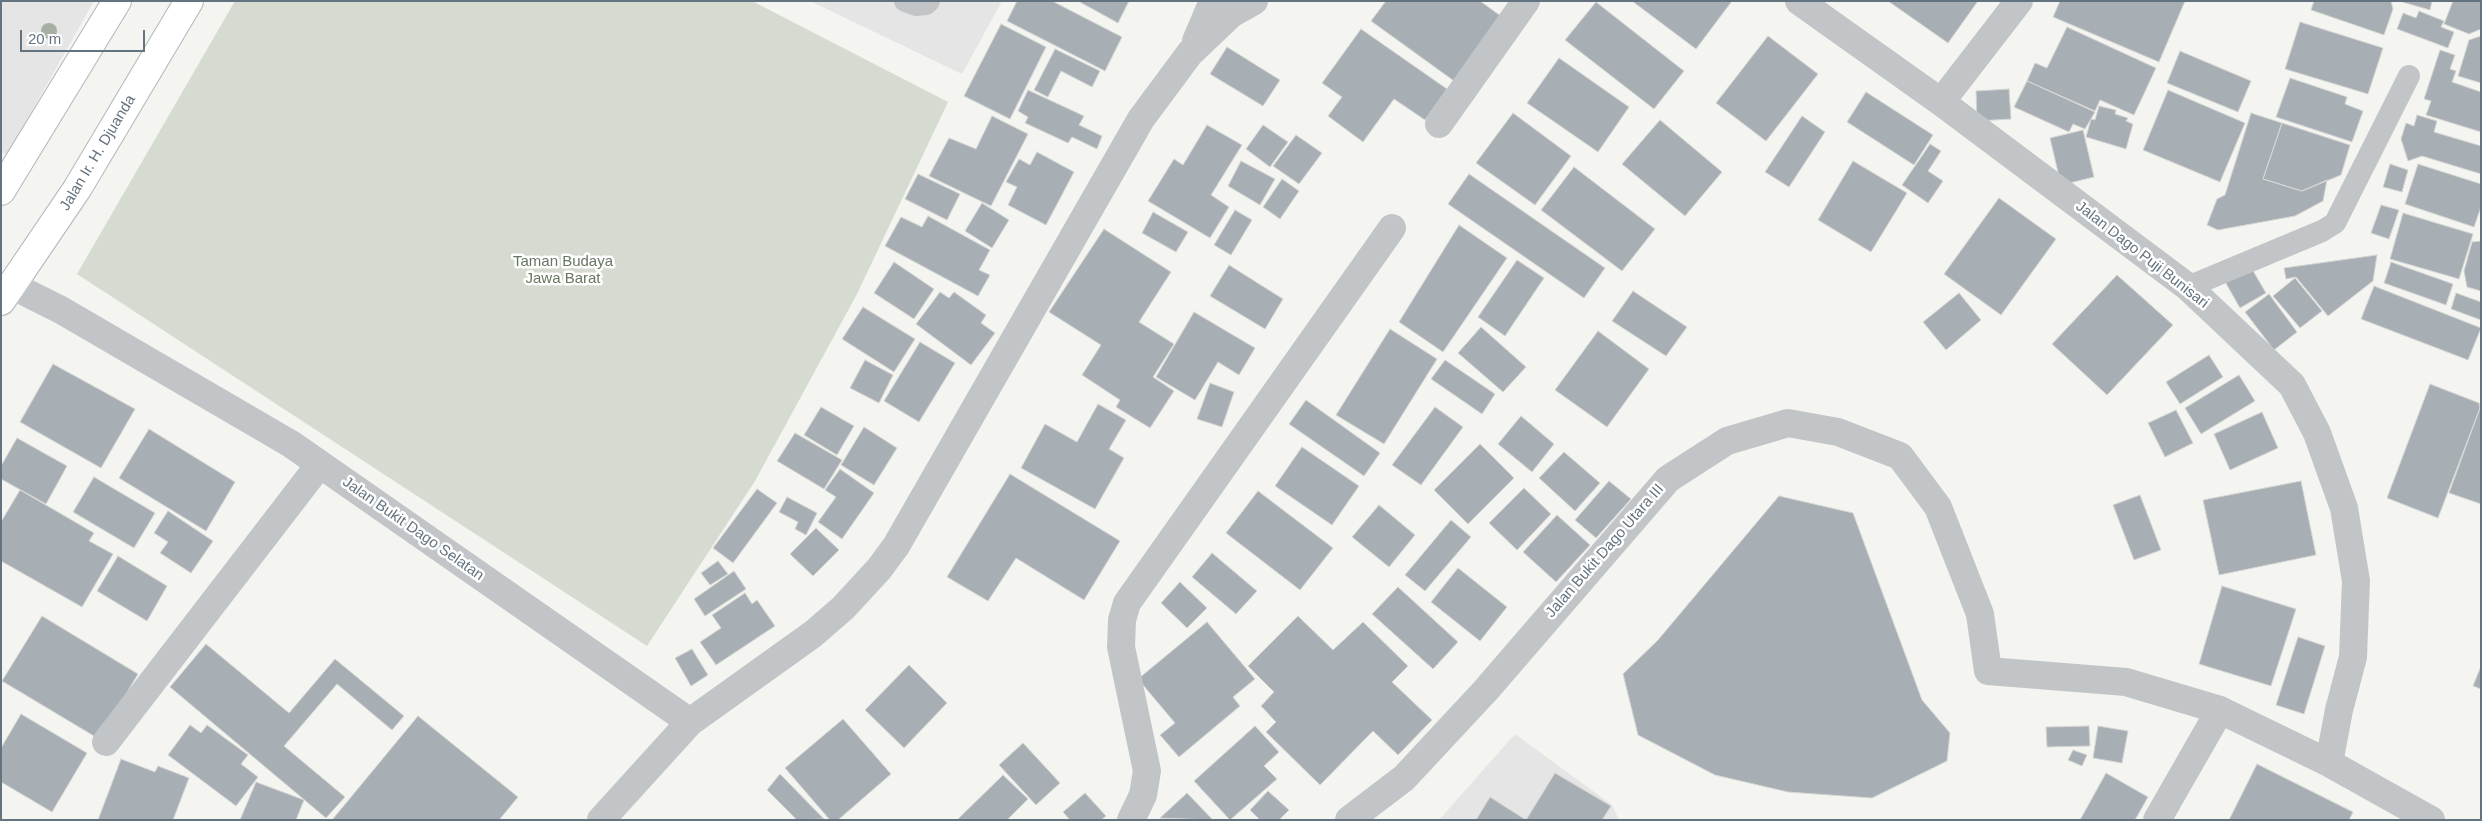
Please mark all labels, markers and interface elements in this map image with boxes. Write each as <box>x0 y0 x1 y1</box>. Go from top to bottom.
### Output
scale bar <box>22 20 148 52</box>
text: 20 m <box>28 30 61 47</box>
street label: Jalan Ir. H. Djuanda <box>56 92 140 214</box>
street label: Jalan Dago Puji Bunisari <box>2072 198 2212 312</box>
park label: Taman Budaya Jawa Barat <box>513 253 613 288</box>
street label: Jalan Bukit Dago Selatan <box>339 473 487 585</box>
street label: Jalan Bukit Dago Utara III <box>1542 481 1668 621</box>

